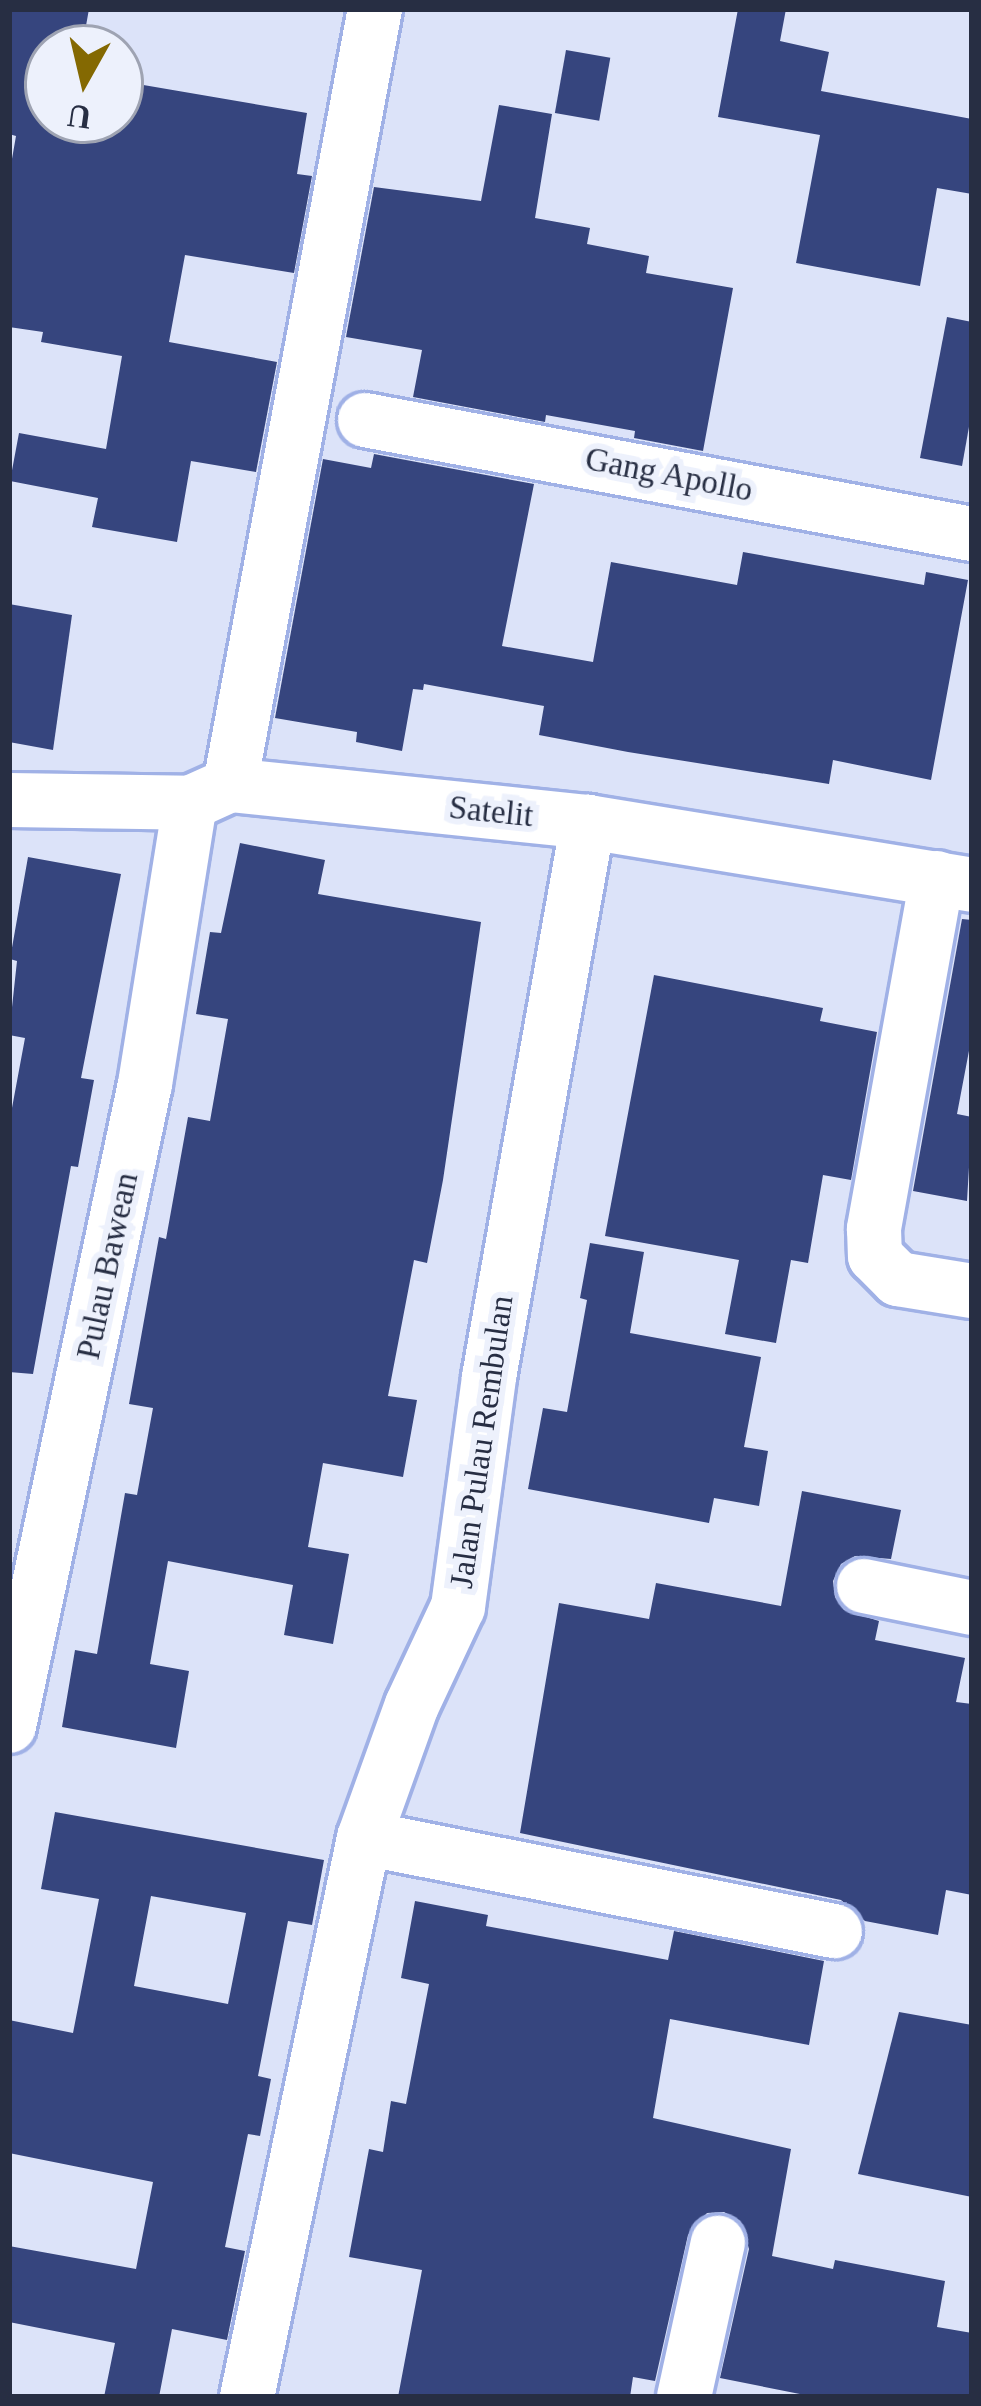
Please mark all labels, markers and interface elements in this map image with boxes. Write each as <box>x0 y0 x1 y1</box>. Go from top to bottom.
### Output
north arrow <box>24 24 144 144</box>
text: U <box>65 97 94 136</box>
street label: Gang Apollo <box>581 439 757 511</box>
street label: Satelit <box>447 788 535 836</box>
street label: Pulau Bawean <box>69 1169 147 1363</box>
street label: Jalan Pulau Rembulan <box>442 1293 522 1591</box>

